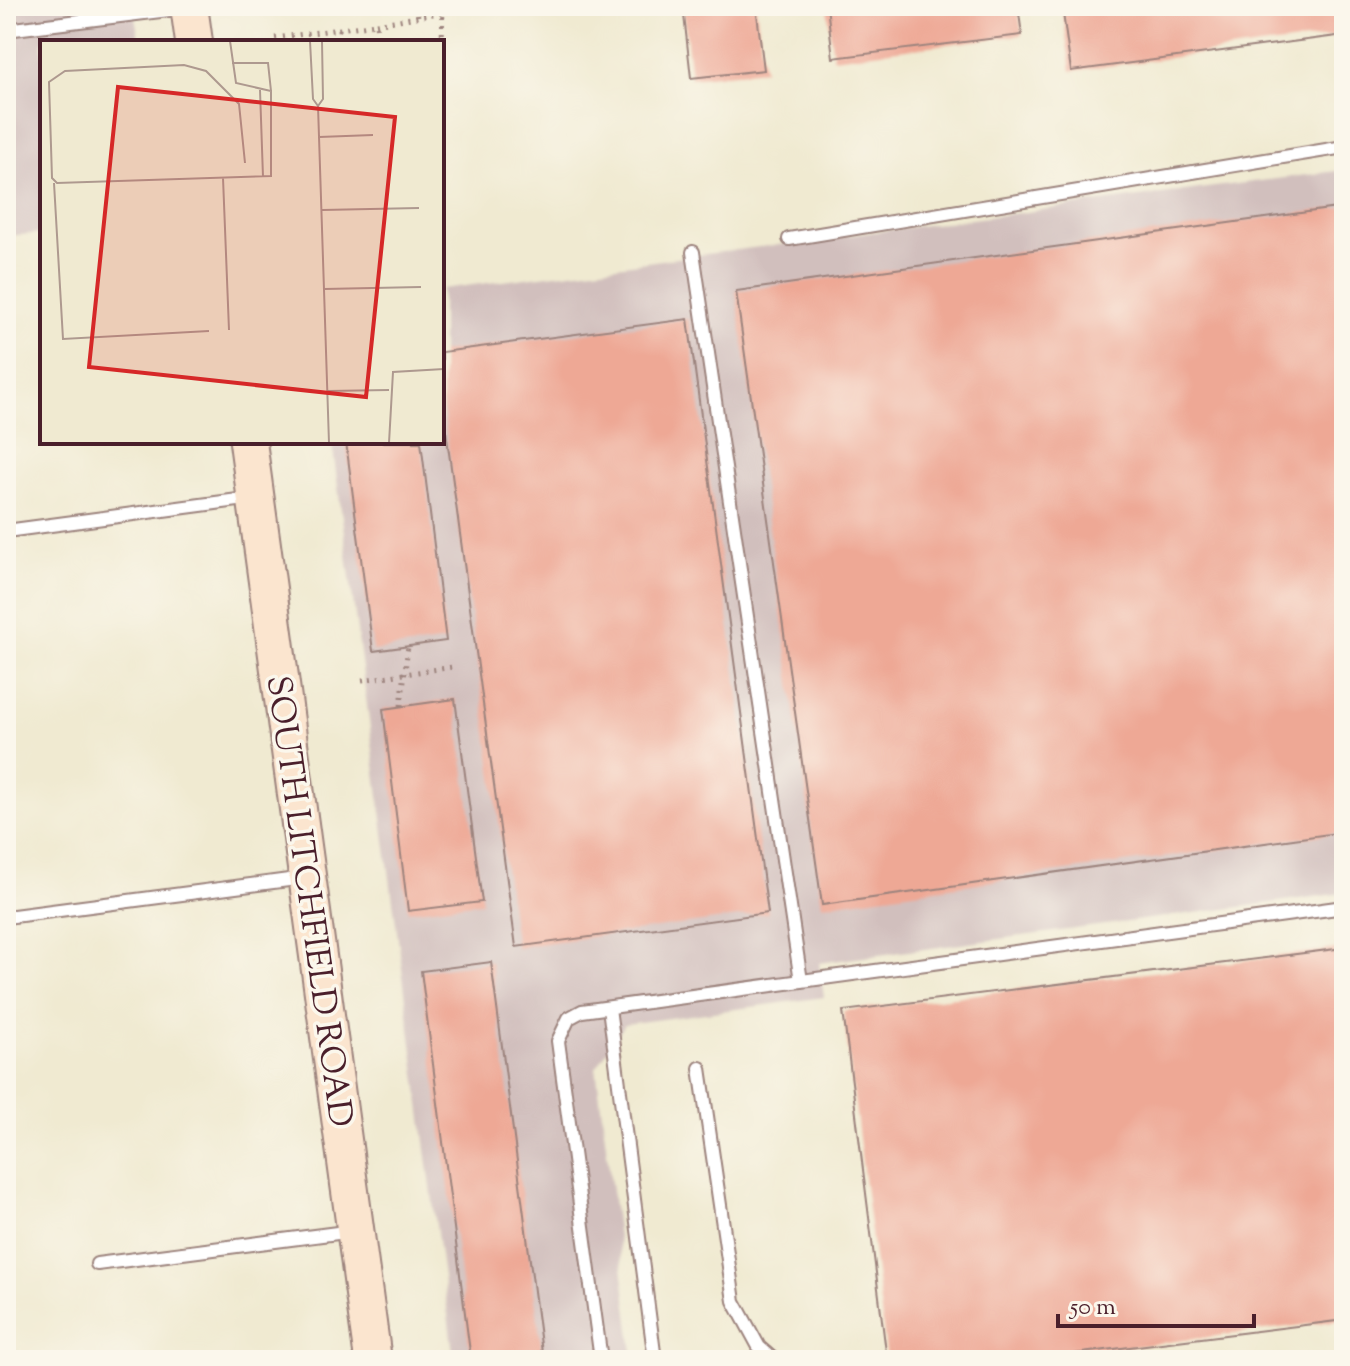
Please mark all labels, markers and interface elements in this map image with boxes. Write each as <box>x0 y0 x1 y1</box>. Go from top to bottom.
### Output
inset map <box>40 40 444 444</box>
street label: SOUTH LITCHFIELD ROAD <box>252 673 363 1130</box>
scale bar <box>1058 1278 1254 1328</box>
text: 50 m <box>1068 1291 1116 1325</box>

